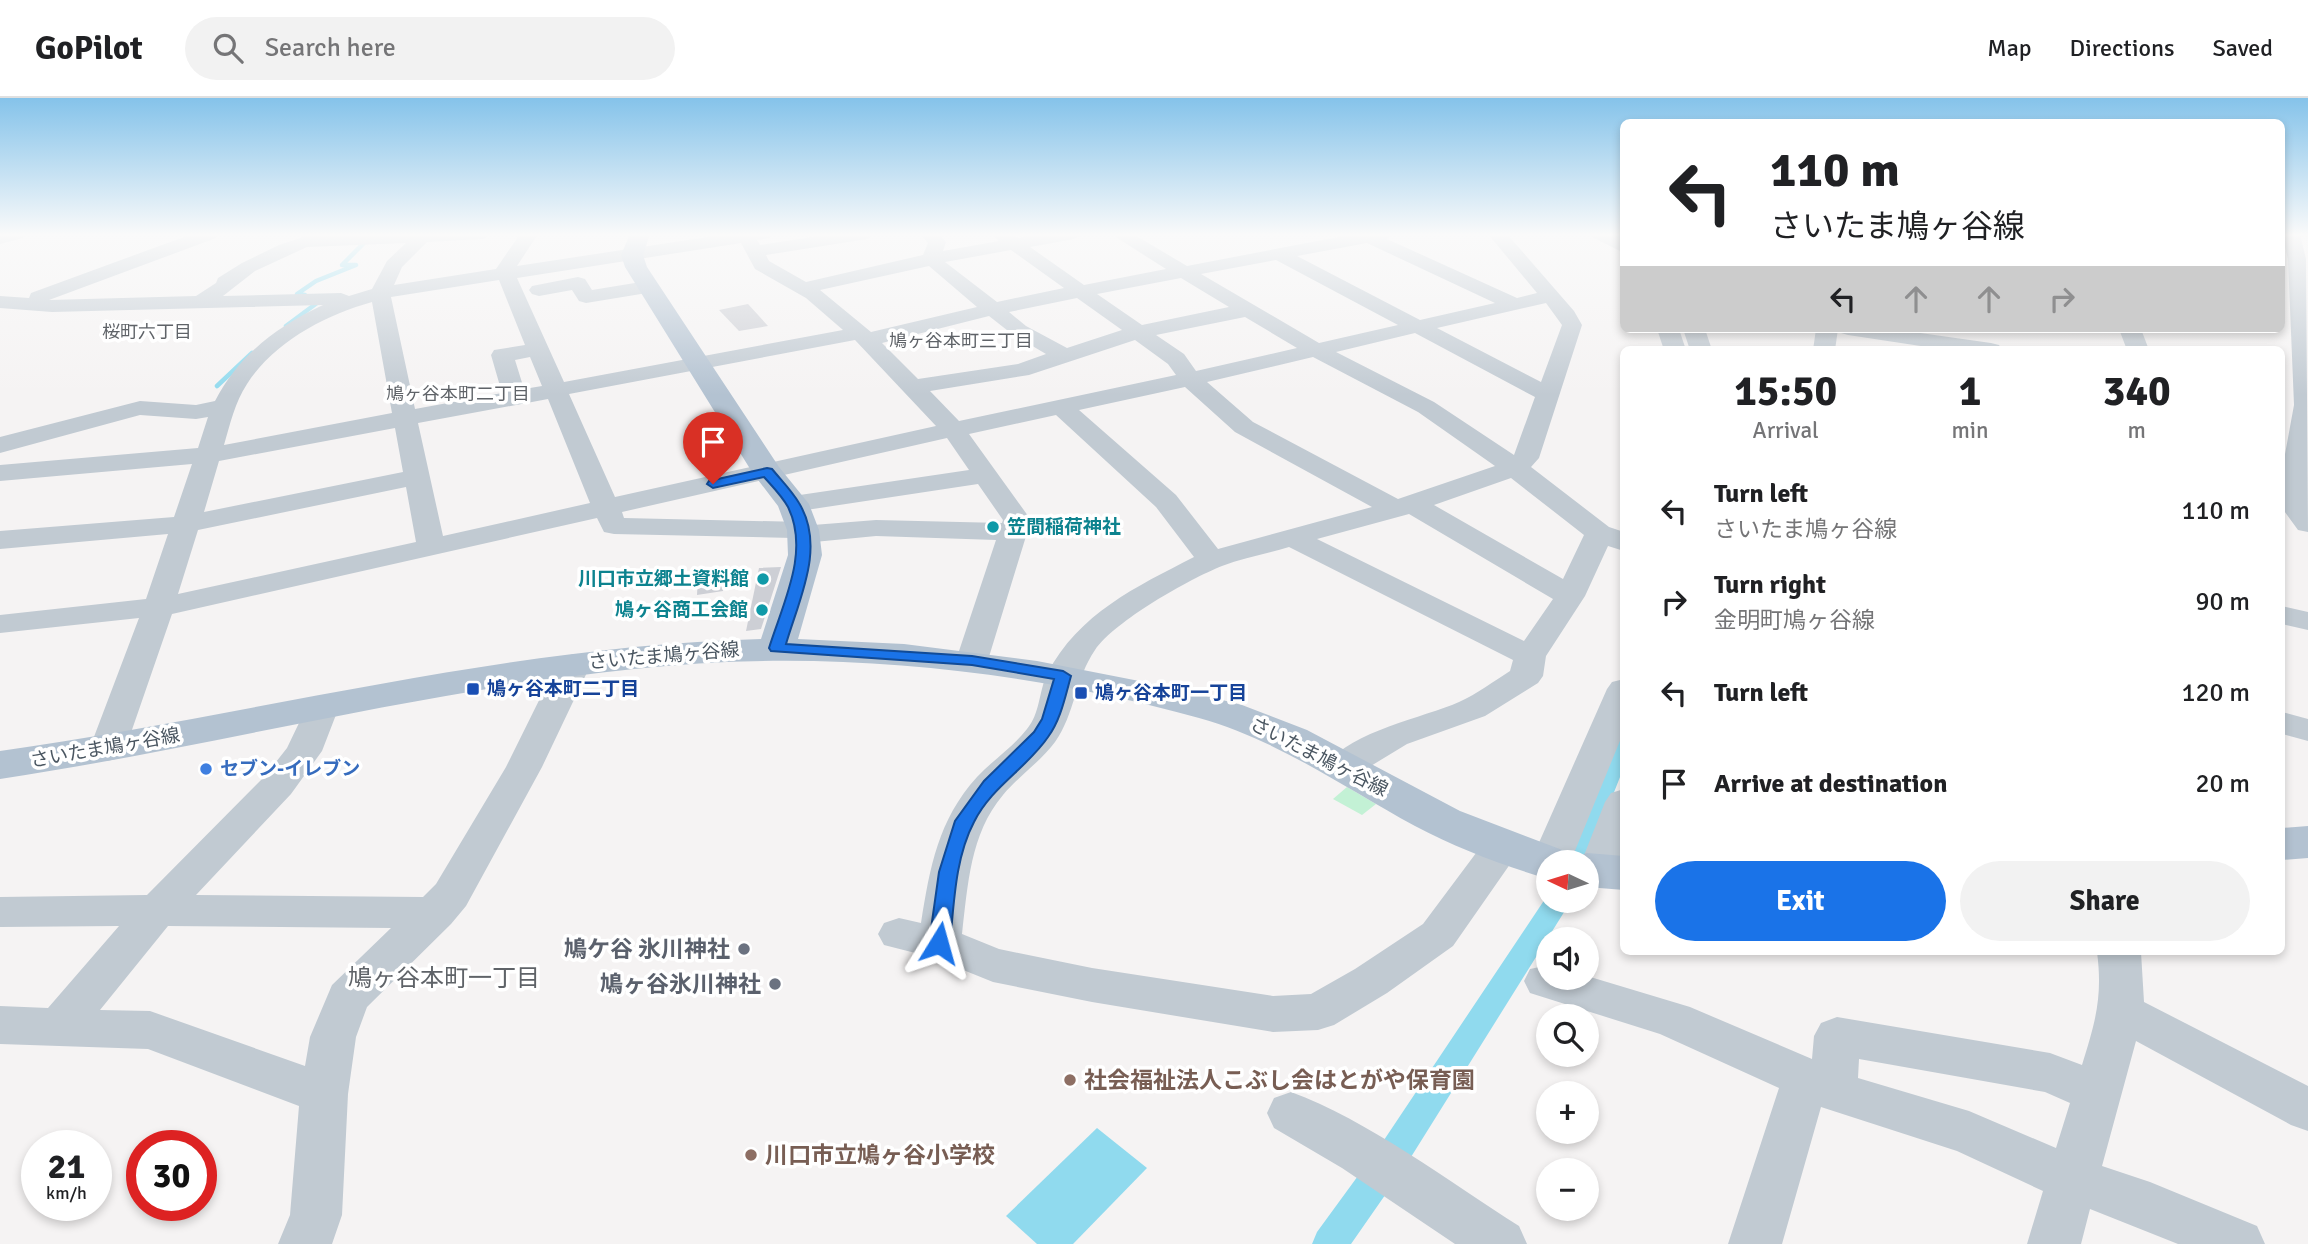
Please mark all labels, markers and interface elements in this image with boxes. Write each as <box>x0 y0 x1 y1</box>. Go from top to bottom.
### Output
search box <box>185 17 675 80</box>
text: GoPilot <box>35 28 143 69</box>
icon: search <box>209 29 247 67</box>
text: Search here <box>265 32 396 64</box>
text: Map <box>1987 33 2032 63</box>
text: Directions <box>2070 33 2175 63</box>
text: Saved <box>2213 33 2273 63</box>
text: 110 m <box>1770 140 1900 200</box>
icon: left <box>1655 147 1746 238</box>
text: さいたま鳩ヶ谷線 <box>1770 207 2025 246</box>
icon: left <box>1824 280 1862 318</box>
icon: ahead <box>1897 280 1935 318</box>
icon: ahead <box>1970 280 2008 318</box>
icon: right <box>2043 280 2081 318</box>
district label: 桜町六丁目 <box>102 321 192 343</box>
district label: 鳩ヶ谷本町三丁目 <box>889 330 1033 352</box>
text: 15:50 <box>1734 366 1837 417</box>
text: 1 <box>1959 366 1981 417</box>
text: 340 <box>2103 366 2171 417</box>
district label: 鳩ヶ谷本町二丁目 <box>386 383 530 405</box>
pin <box>683 412 743 484</box>
text: Arrival <box>1753 416 1819 445</box>
text: min <box>1951 416 1989 445</box>
text: m <box>2128 416 2146 445</box>
icon: arrive <box>694 423 732 461</box>
text: Turn left <box>1714 478 1808 510</box>
icon: left <box>1655 492 1693 530</box>
text: 110 m <box>2181 495 2250 527</box>
place label: 笠間稲荷神社 <box>1007 515 1121 539</box>
text: さいたま鳩ヶ谷線 <box>1714 515 1897 544</box>
marker: 笠間稲荷神社 <box>985 519 1001 535</box>
place label: 川口市立郷土資料館 <box>578 567 749 591</box>
text: Turn right <box>1714 569 1826 601</box>
marker: 川口市立郷土資料館 <box>755 571 771 587</box>
icon: right <box>1655 583 1693 621</box>
text: 90 m <box>2195 586 2250 618</box>
place label: 鳩ヶ谷商工会館 <box>615 598 748 622</box>
marker: 鳩ヶ谷商工会館 <box>754 602 770 618</box>
text: 金明町鳩ヶ谷線 <box>1714 606 1875 635</box>
street label: さいたま鳩ヶ谷線 <box>588 637 740 675</box>
icon: left <box>1655 674 1693 712</box>
place label: 鳩ヶ谷本町二丁目 <box>487 677 639 701</box>
text: Turn left <box>1714 677 1808 709</box>
text: 120 m <box>2181 677 2250 709</box>
marker: 鳩ヶ谷本町二丁目 <box>465 681 481 697</box>
place label: 鳩ヶ谷本町一丁目 <box>1095 681 1247 705</box>
marker: 鳩ヶ谷本町一丁目 <box>1073 685 1089 701</box>
street label: さいたま鳩ヶ谷線 <box>1246 712 1392 802</box>
street label: さいたま鳩ヶ谷線 <box>28 723 182 773</box>
place label: セブン-イレブン <box>220 757 360 781</box>
marker: セブン-イレブン <box>198 761 214 777</box>
icon: arrive <box>1655 765 1693 803</box>
text: Arrive at destination <box>1714 768 1947 800</box>
text: 20 m <box>2195 768 2250 800</box>
north arrow <box>1536 850 1600 914</box>
map controls <box>1536 850 1599 1221</box>
button: Exit <box>1655 861 1946 941</box>
button: Share <box>1960 861 2250 941</box>
position arrow <box>902 906 976 980</box>
button: sound <box>1536 927 1599 990</box>
place label: 鳩ケ谷 氷川神社 <box>564 935 730 964</box>
marker: 鳩ケ谷 氷川神社 <box>736 941 752 957</box>
district label: 鳩ヶ谷本町一丁目 <box>348 963 540 993</box>
place label: 鳩ヶ谷氷川神社 <box>600 970 761 999</box>
marker: 鳩ヶ谷氷川神社 <box>767 976 783 992</box>
button: search <box>1536 1004 1599 1067</box>
place label: 社会福祉法人こぶし会はとがや保育園 <box>1084 1066 1475 1095</box>
marker: 社会福祉法人こぶし会はとがや保育園 <box>1062 1072 1078 1088</box>
button: + <box>1536 1081 1599 1144</box>
speed limit sign: 30 <box>126 1130 217 1221</box>
place label: 川口市立鳩ヶ谷小学校 <box>765 1141 995 1170</box>
text: 21 <box>48 1145 85 1188</box>
marker: 川口市立鳩ヶ谷小学校 <box>743 1147 759 1163</box>
button: − <box>1536 1158 1599 1221</box>
text: km/h <box>46 1182 87 1204</box>

